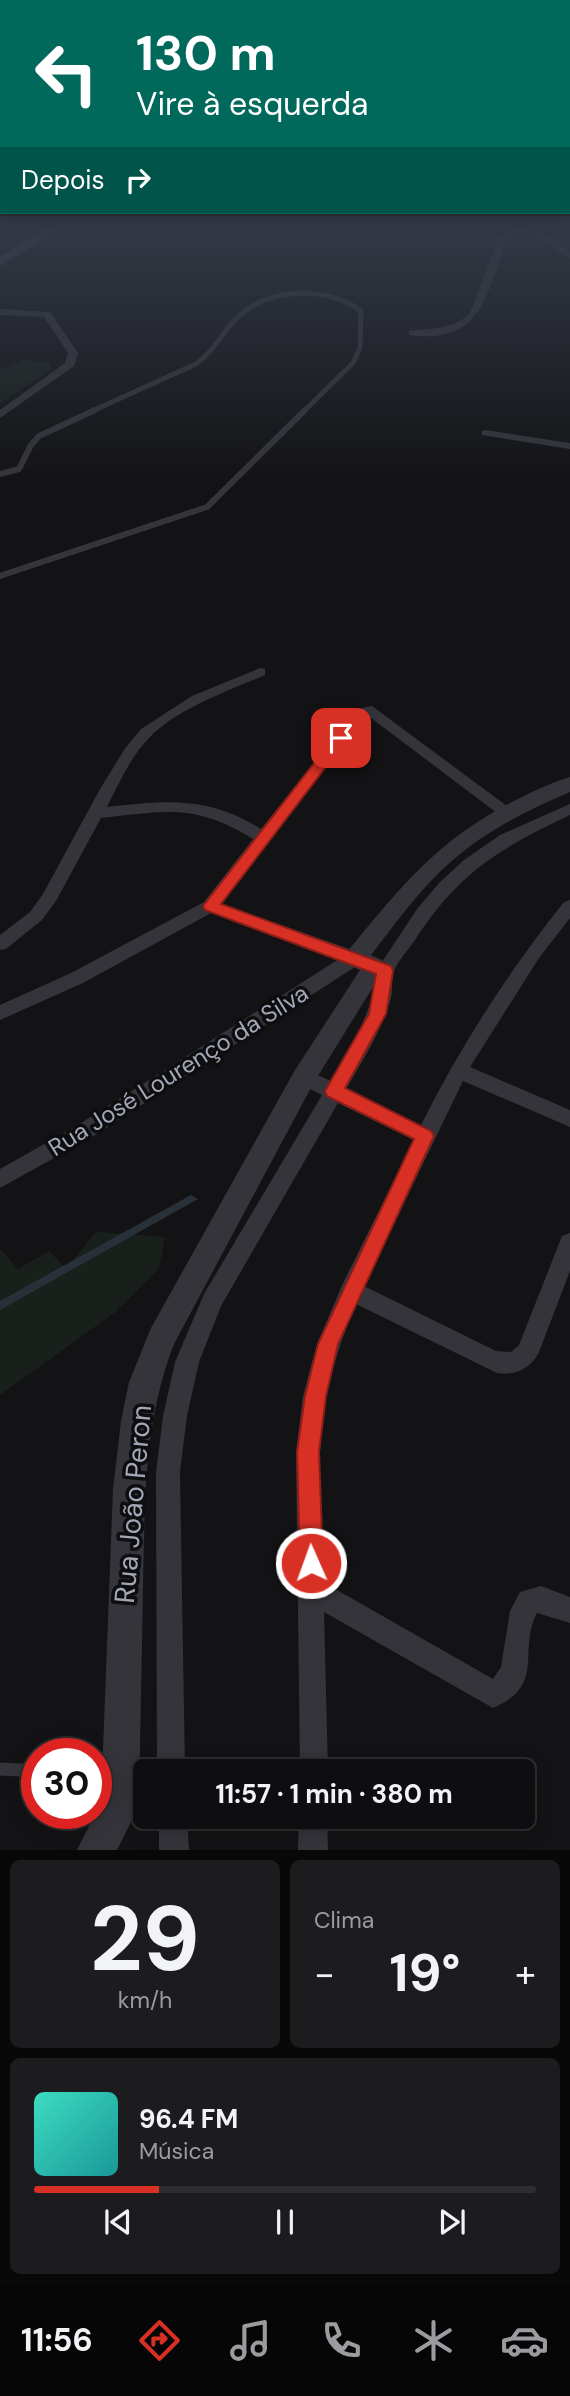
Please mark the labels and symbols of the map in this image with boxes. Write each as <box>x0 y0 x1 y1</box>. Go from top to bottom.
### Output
pin <box>311 708 371 768</box>
street label: Rua José Lourenço da Silva <box>42 977 314 1163</box>
street label: Rua João Peron <box>106 1403 160 1605</box>
position arrow <box>274 1526 348 1600</box>
speed limit sign: 30 <box>21 1738 112 1829</box>

